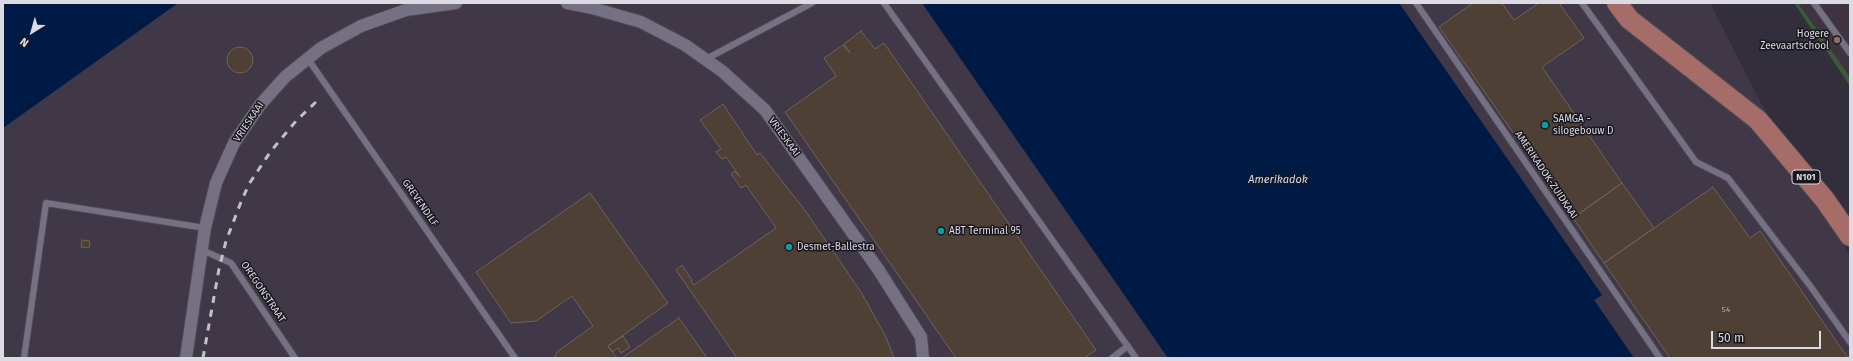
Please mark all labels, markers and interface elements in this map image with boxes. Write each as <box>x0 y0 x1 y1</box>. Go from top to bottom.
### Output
north arrow <box>12 12 52 52</box>
place label: Hogere Zeevaartschool <box>1760 28 1829 52</box>
text: N <box>18 35 31 49</box>
marker: Hogere Zeevaartschool <box>1832 35 1842 45</box>
street label: VRIESKAAI <box>231 100 267 144</box>
place label: SAMGA - silogebouw D <box>1553 113 1614 136</box>
street label: VRIESKAAI <box>766 115 802 159</box>
marker: SAMGA - silogebouw D <box>1540 120 1550 130</box>
street label: AMERIKADOK-ZUIDKAAI <box>1512 129 1580 221</box>
road number: N101 <box>1792 170 1820 184</box>
water label: Amerikadok <box>1248 173 1308 187</box>
street label: GREVENDILF <box>399 177 441 229</box>
place label: ABT Terminal 95 <box>949 225 1021 237</box>
marker: ABT Terminal 95 <box>936 226 946 236</box>
place label: Desmet-Ballestra <box>797 241 875 253</box>
marker: Desmet-Ballestra <box>784 242 794 252</box>
street label: OREGONSTRAAT <box>238 259 288 325</box>
house number: 54 <box>1722 305 1730 315</box>
scale bar <box>1713 323 1823 349</box>
text: 50 m <box>1718 331 1744 345</box>

